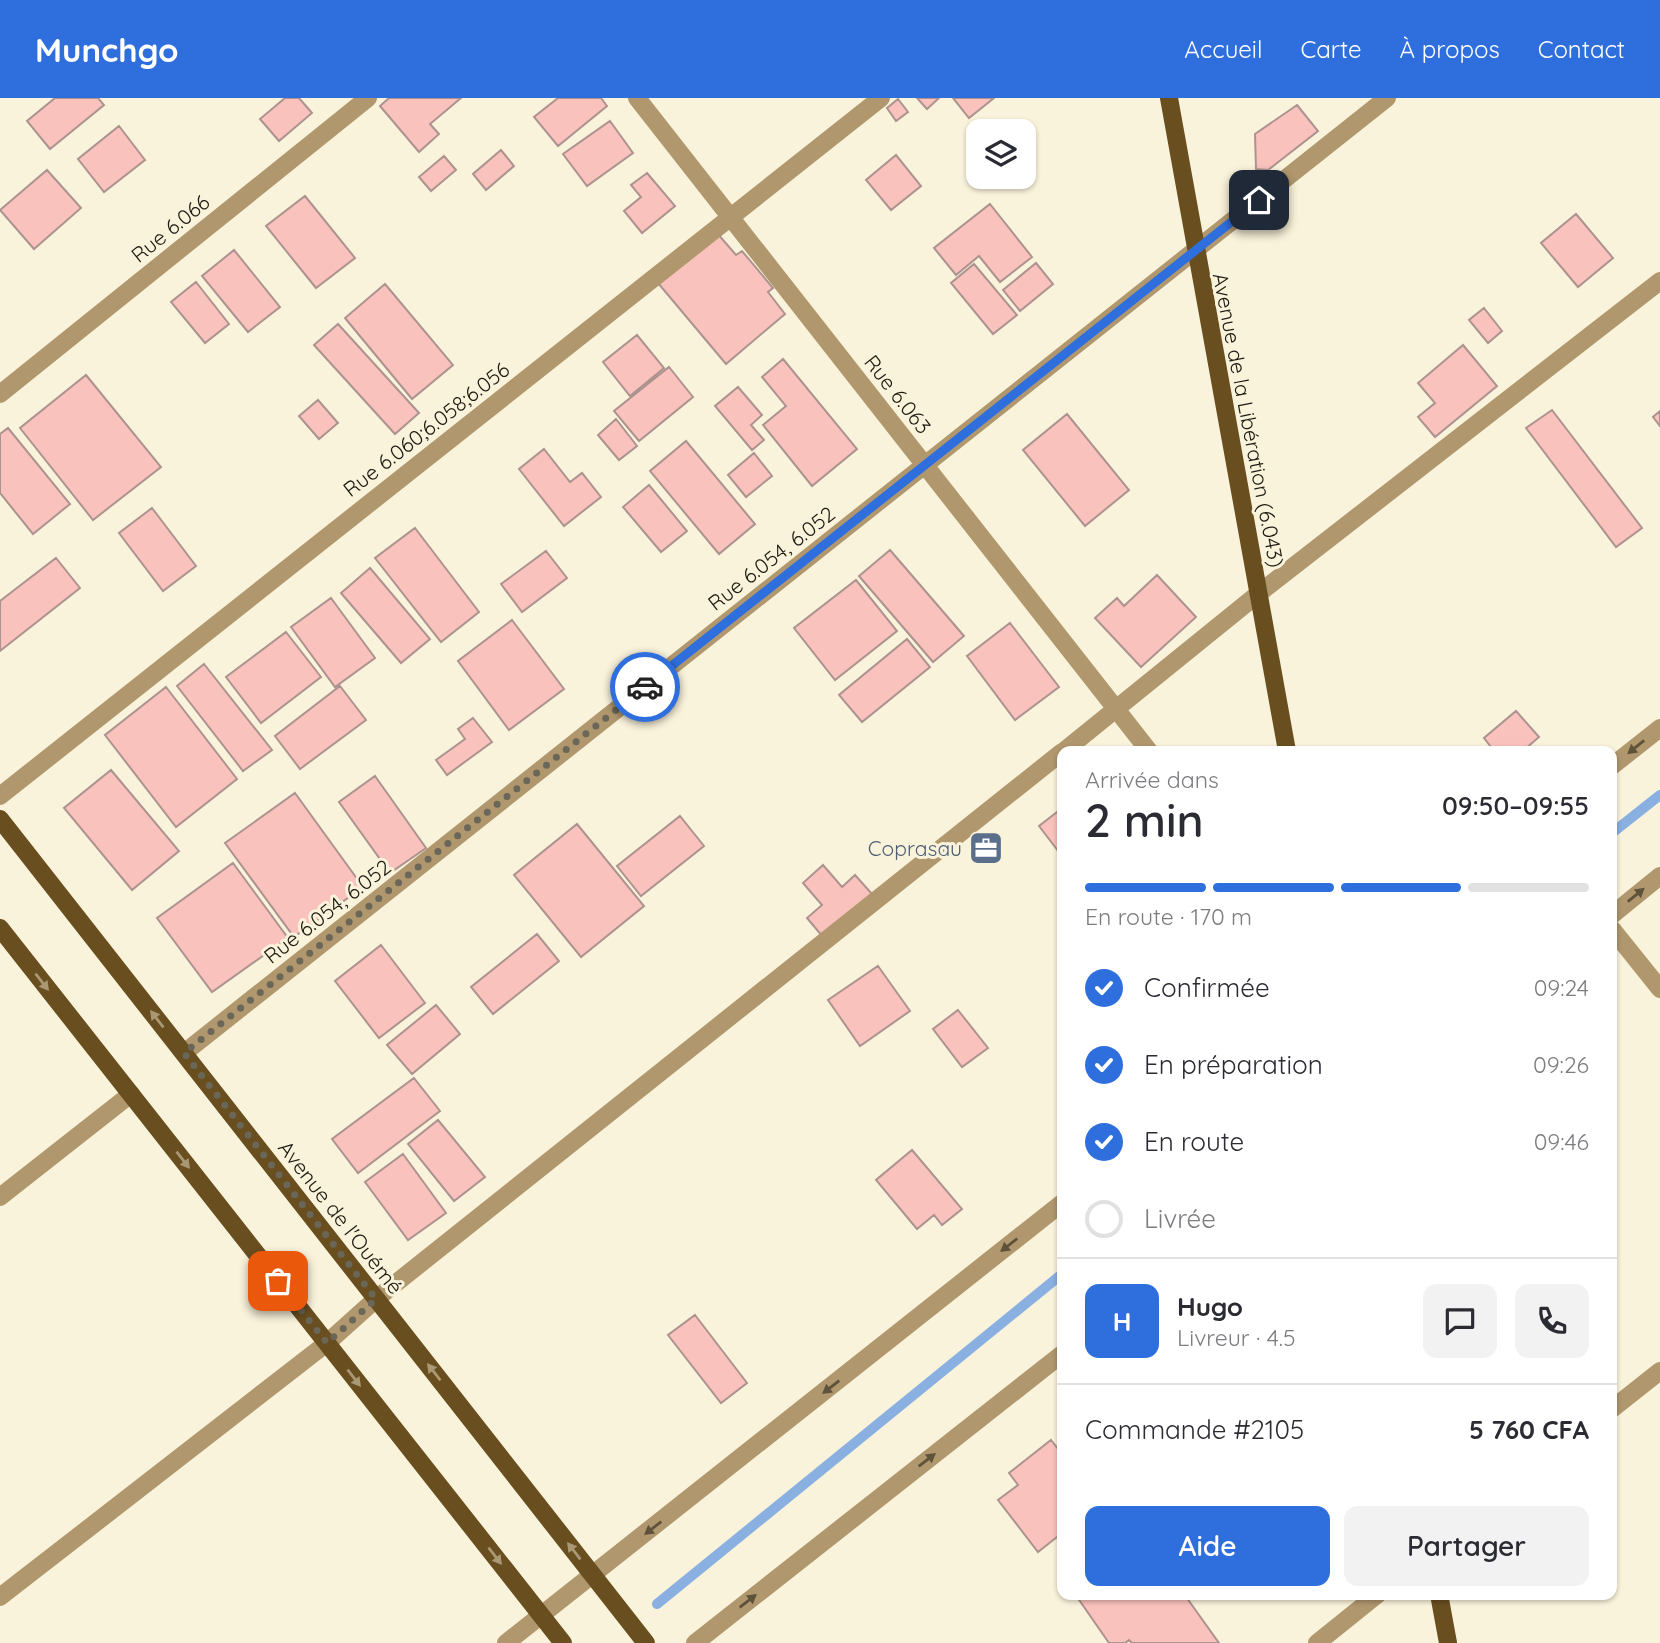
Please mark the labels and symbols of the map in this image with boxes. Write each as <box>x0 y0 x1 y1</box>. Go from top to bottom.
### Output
pin <box>1229 170 1289 230</box>
street label: Rue 6.066 <box>125 188 215 268</box>
street label: Avenue de la Libération (6.043) <box>1208 271 1290 569</box>
street label: Rue 6.063 <box>859 349 937 439</box>
street label: Rue 6.060;6.058;6.056 <box>338 356 514 502</box>
street label: Rue 6.054, 6.052 <box>702 500 840 616</box>
courier <box>610 652 680 722</box>
one-way arrow <box>1627 739 1645 754</box>
office icon: Coprasau <box>967 829 1005 867</box>
place label: Coprasau <box>868 835 962 861</box>
street label: Rue 6.054, 6.052 <box>258 853 396 969</box>
one-way arrow <box>1626 888 1644 903</box>
one-way arrow <box>35 972 50 990</box>
one-way arrow <box>150 1011 165 1029</box>
street label: Avenue de l'Ouémé <box>273 1135 409 1299</box>
one-way arrow <box>175 1152 190 1169</box>
one-way arrow <box>1000 1238 1018 1253</box>
pin <box>248 1251 308 1311</box>
one-way arrow <box>426 1363 441 1381</box>
one-way arrow <box>346 1369 361 1386</box>
one-way arrow <box>822 1379 840 1394</box>
one-way arrow <box>918 1454 936 1468</box>
one-way arrow <box>644 1521 662 1536</box>
one-way arrow <box>567 1542 581 1560</box>
one-way arrow <box>487 1548 502 1565</box>
one-way arrow <box>739 1593 757 1608</box>

